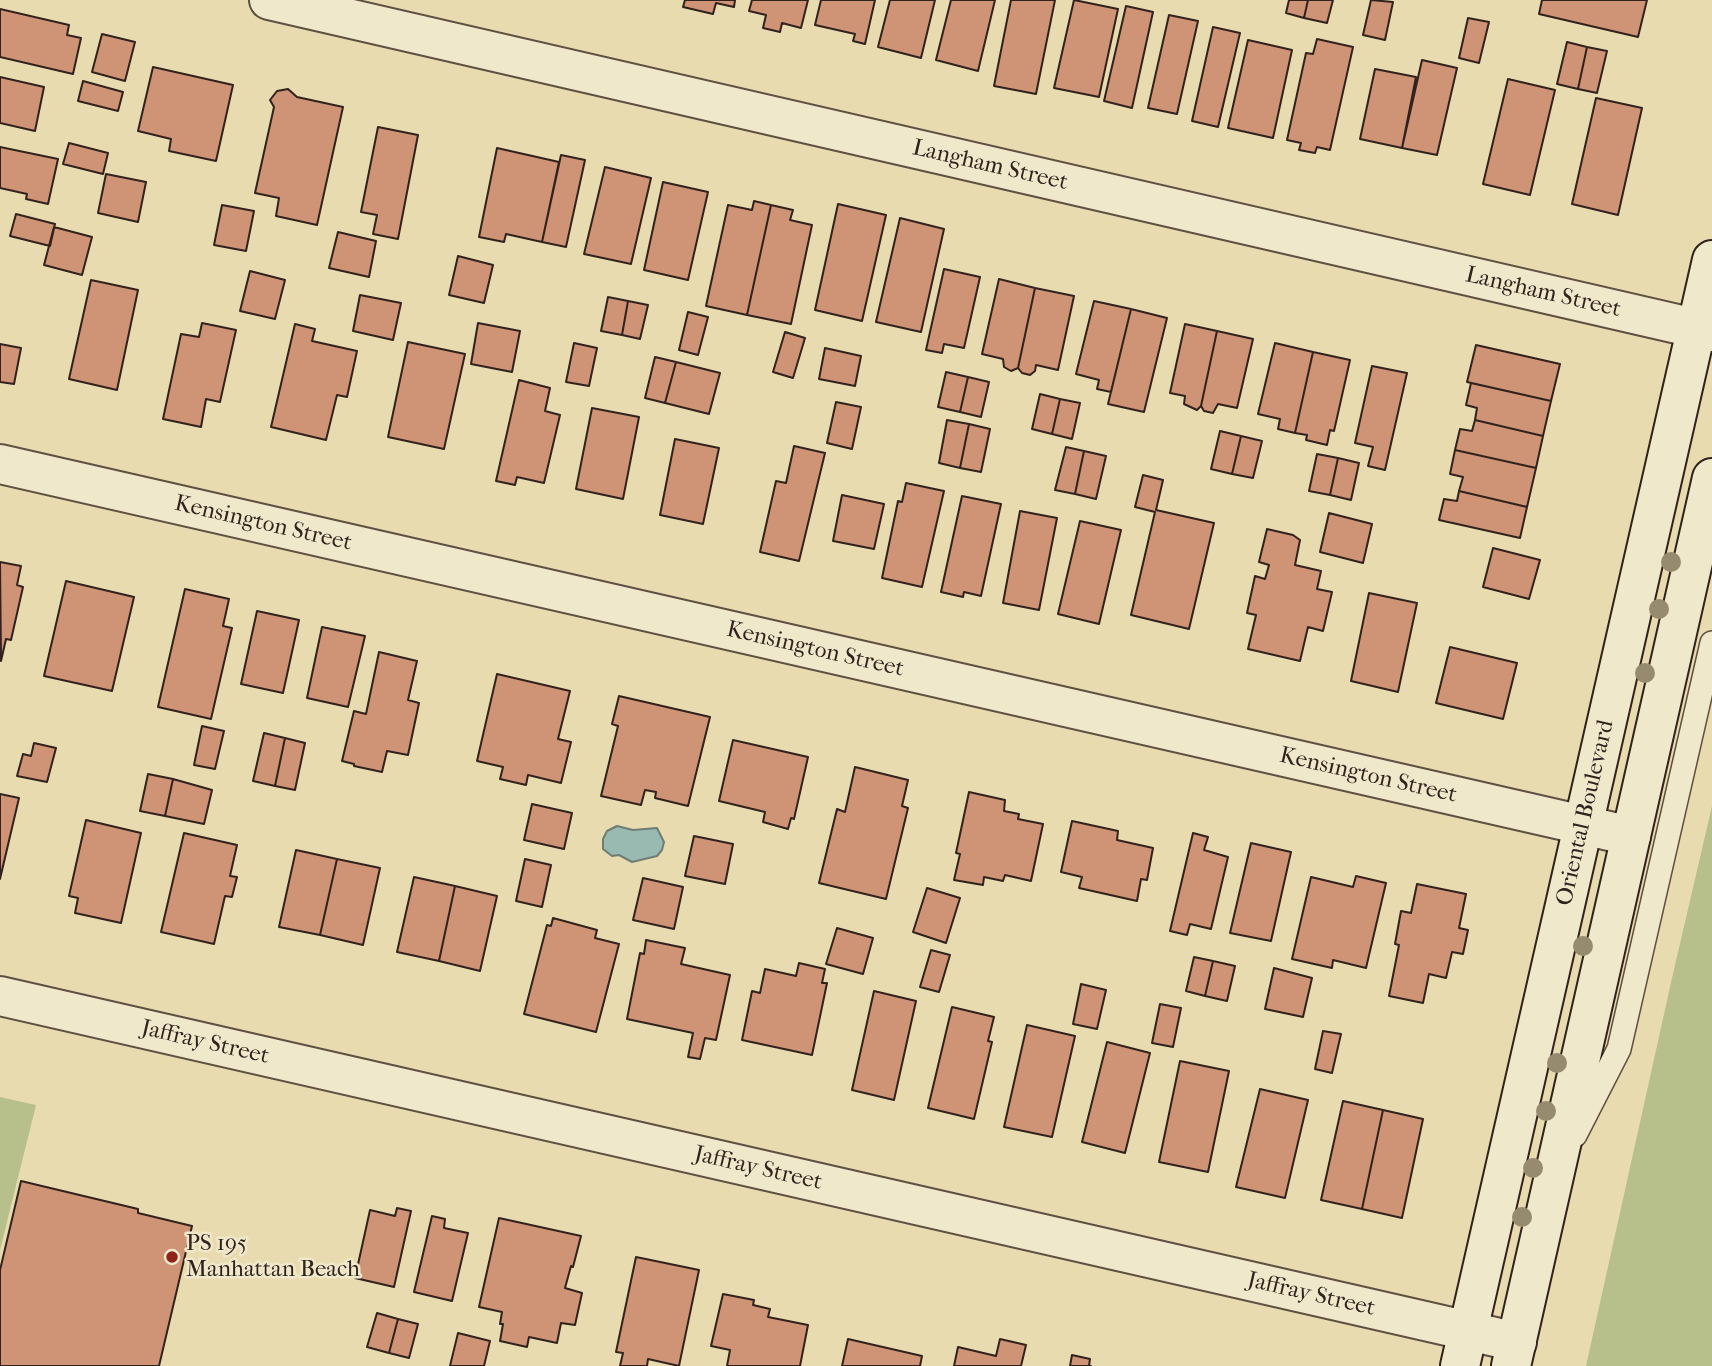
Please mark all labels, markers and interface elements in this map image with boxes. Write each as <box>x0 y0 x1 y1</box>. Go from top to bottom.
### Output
street label: Langham Street <box>910 135 1070 197</box>
street label: Langham Street <box>1463 262 1623 324</box>
street label: Kensington Street <box>172 490 354 558</box>
street label: Kensington Street <box>724 616 906 684</box>
street label: Oriental Boulevard <box>1551 717 1621 909</box>
street label: Kensington Street <box>1277 742 1459 810</box>
street label: Jaffray Street <box>138 1015 272 1071</box>
street label: Jaffray Street <box>691 1141 825 1197</box>
place label: PS 195 Manhattan Beach <box>186 1230 360 1284</box>
marker: PS 195 Manhattan Beach <box>164 1249 180 1265</box>
street label: Jaffray Street <box>1244 1267 1378 1323</box>

